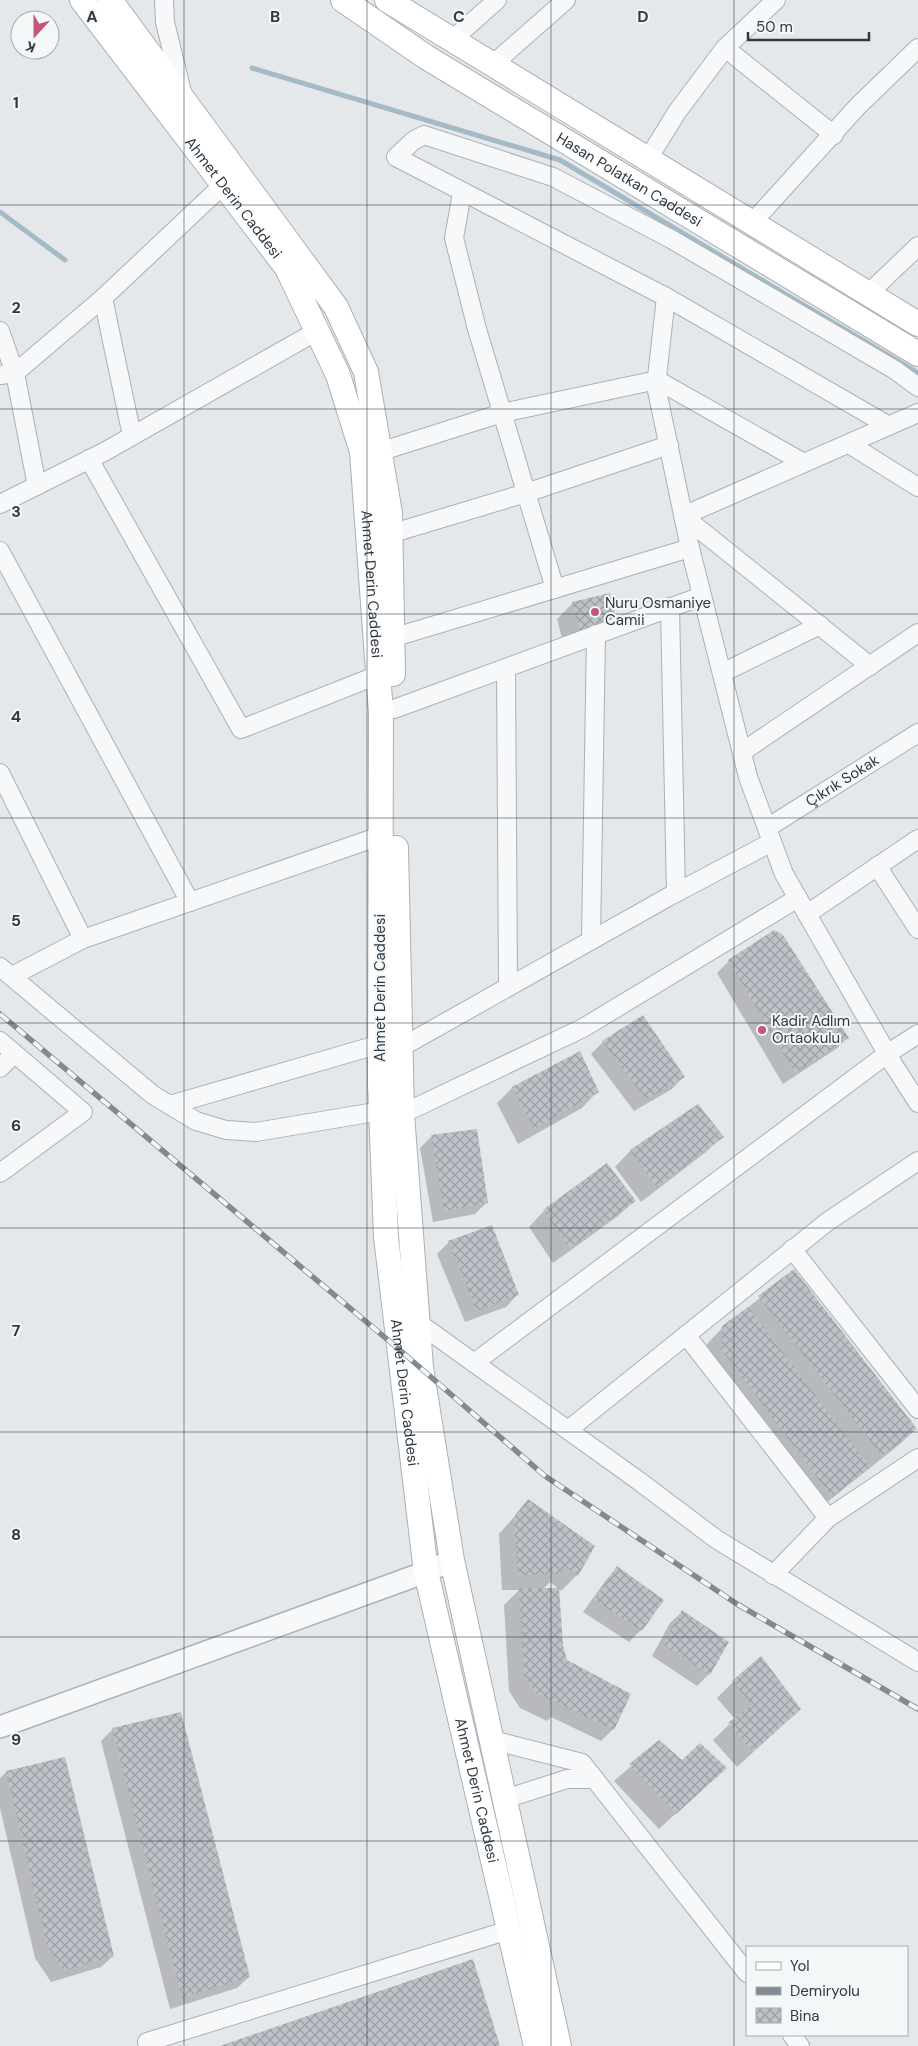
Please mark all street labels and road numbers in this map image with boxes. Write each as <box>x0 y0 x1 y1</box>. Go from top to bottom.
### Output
street label: Hasan Polatkan Caddesi <box>553 128 706 231</box>
street label: Ahmet Derin Caddesi <box>180 133 286 263</box>
street label: Ahmet Derin Caddesi <box>356 509 387 659</box>
street label: Çıkrık Sokak <box>802 750 883 811</box>
street label: Ahmet Derin Caddesi <box>370 914 390 1062</box>
street label: Ahmet Derin Caddesi <box>386 1318 423 1467</box>
street label: Ahmet Derin Caddesi <box>450 1716 503 1865</box>

